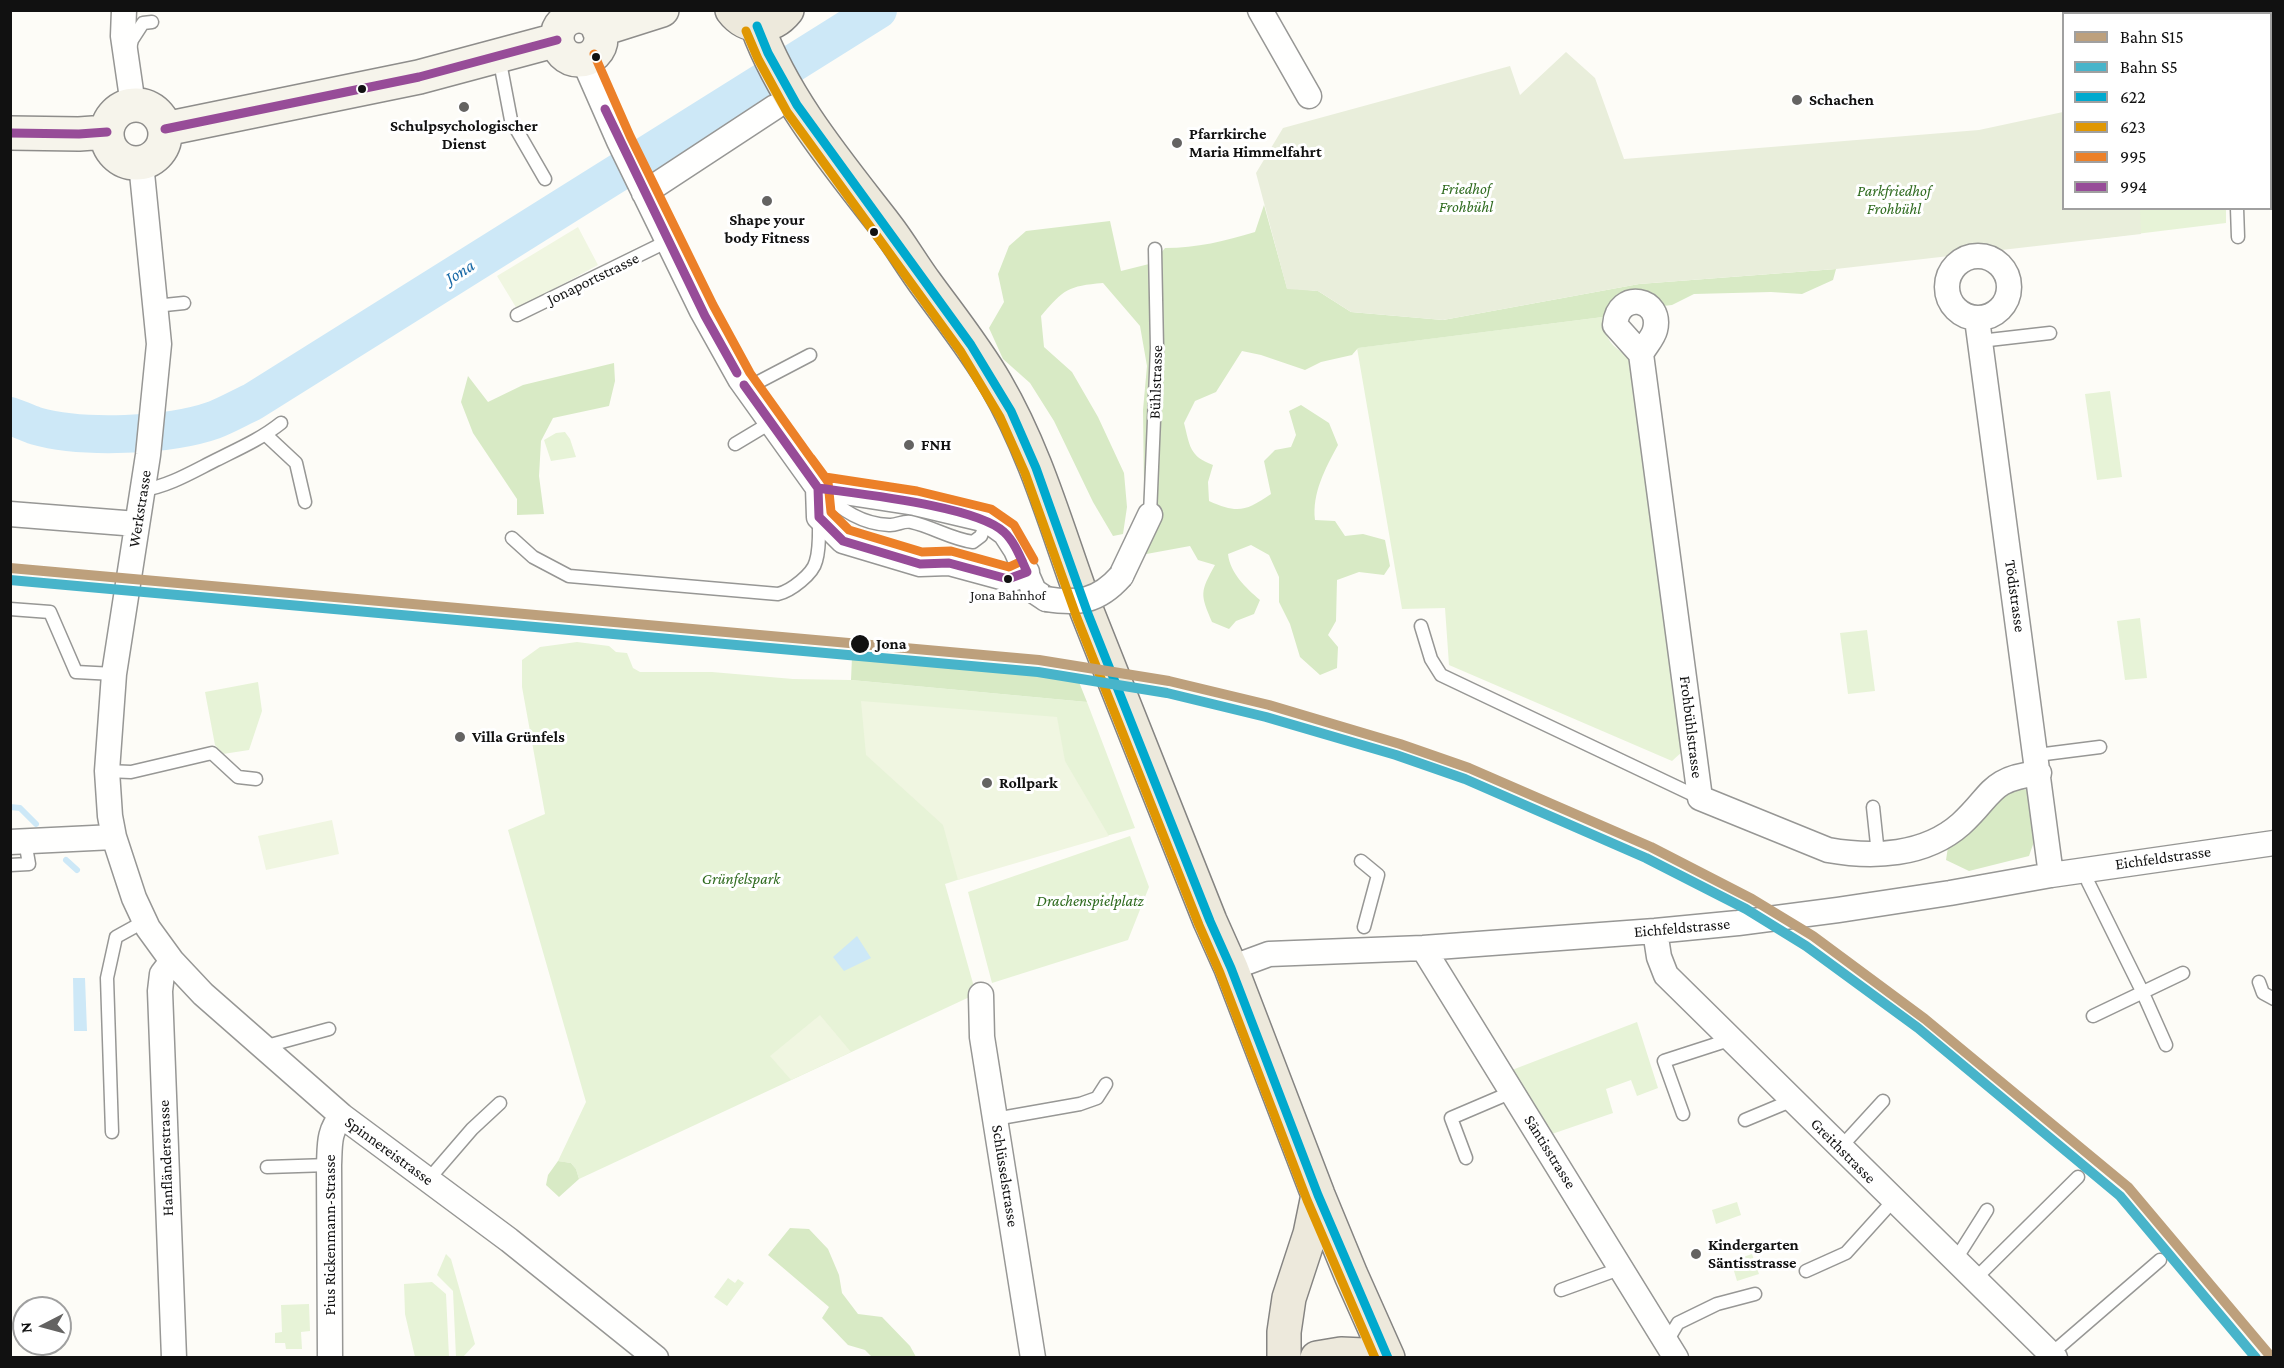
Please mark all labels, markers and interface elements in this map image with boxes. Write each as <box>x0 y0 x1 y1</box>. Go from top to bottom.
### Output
legend <box>2062 12 2272 210</box>
text: Bahn S15 <box>2120 27 2184 47</box>
unlabelled marker <box>590 51 602 63</box>
text: Bahn S5 <box>2120 57 2178 77</box>
unlabelled marker <box>356 83 368 95</box>
text: 622 <box>2120 87 2146 107</box>
place label: Schachen <box>1809 90 1874 110</box>
marker: Schachen <box>1790 93 1804 107</box>
marker: Schulpsychologischer Dienst <box>457 100 471 114</box>
place label: Schulpsychologischer Dienst <box>390 116 538 154</box>
text: 623 <box>2120 117 2146 137</box>
place label: Pfarrkirche Maria Himmelfahrt <box>1189 124 1322 162</box>
marker: Pfarrkirche Maria Himmelfahrt <box>1170 136 1184 150</box>
text: 995 <box>2120 147 2147 167</box>
text: 994 <box>2120 177 2147 197</box>
park label: Friedhof Frohbühl <box>1439 179 1493 217</box>
park label: Parkfriedhof Frohbühl <box>1857 181 1931 219</box>
marker: Shape your body Fitness <box>760 194 774 208</box>
place label: Shape your body Fitness <box>725 210 809 248</box>
unlabelled marker <box>868 226 880 238</box>
street label: Jonaportstrasse <box>544 249 642 309</box>
water label: Jona <box>441 255 479 289</box>
street label: Bühlstrasse <box>1145 345 1167 419</box>
place label: FNH <box>921 435 951 455</box>
marker: FNH <box>902 438 916 452</box>
street label: Werkstrasse <box>124 469 156 549</box>
street label: Tödistrasse <box>2000 559 2030 633</box>
marker: Jona Bahnhof <box>1002 573 1014 585</box>
place label: Jona Bahnhof <box>970 588 1046 604</box>
marker: Jona <box>849 633 871 655</box>
place label: Jona <box>876 634 907 654</box>
street label: Frohbühlstrasse <box>1675 675 1707 779</box>
place label: Villa Grünfels <box>472 727 565 747</box>
marker: Villa Grünfels <box>453 730 467 744</box>
place label: Rollpark <box>999 773 1058 793</box>
marker: Rollpark <box>980 776 994 790</box>
street label: Eichfeldstrasse <box>2114 842 2212 874</box>
park label: Grünfelspark <box>702 869 780 889</box>
park label: Drachenspielplatz <box>1036 891 1144 911</box>
street label: Eichfeldstrasse <box>1633 914 1731 942</box>
street label: Hanfländerstrasse <box>154 1100 178 1216</box>
street label: Spinnereistrasse <box>341 1112 437 1190</box>
street label: Säntisstrasse <box>1520 1112 1580 1192</box>
street label: Greithstrasse <box>1806 1114 1880 1188</box>
street label: Schlüsselstrasse <box>987 1124 1023 1228</box>
street label: Pius Rickenmann-Strasse <box>320 1154 340 1316</box>
place label: Kindergarten Säntisstrasse <box>1708 1235 1799 1273</box>
marker: Kindergarten Säntisstrasse <box>1689 1247 1703 1261</box>
north arrow <box>12 1296 72 1356</box>
text: N <box>17 1321 35 1334</box>

